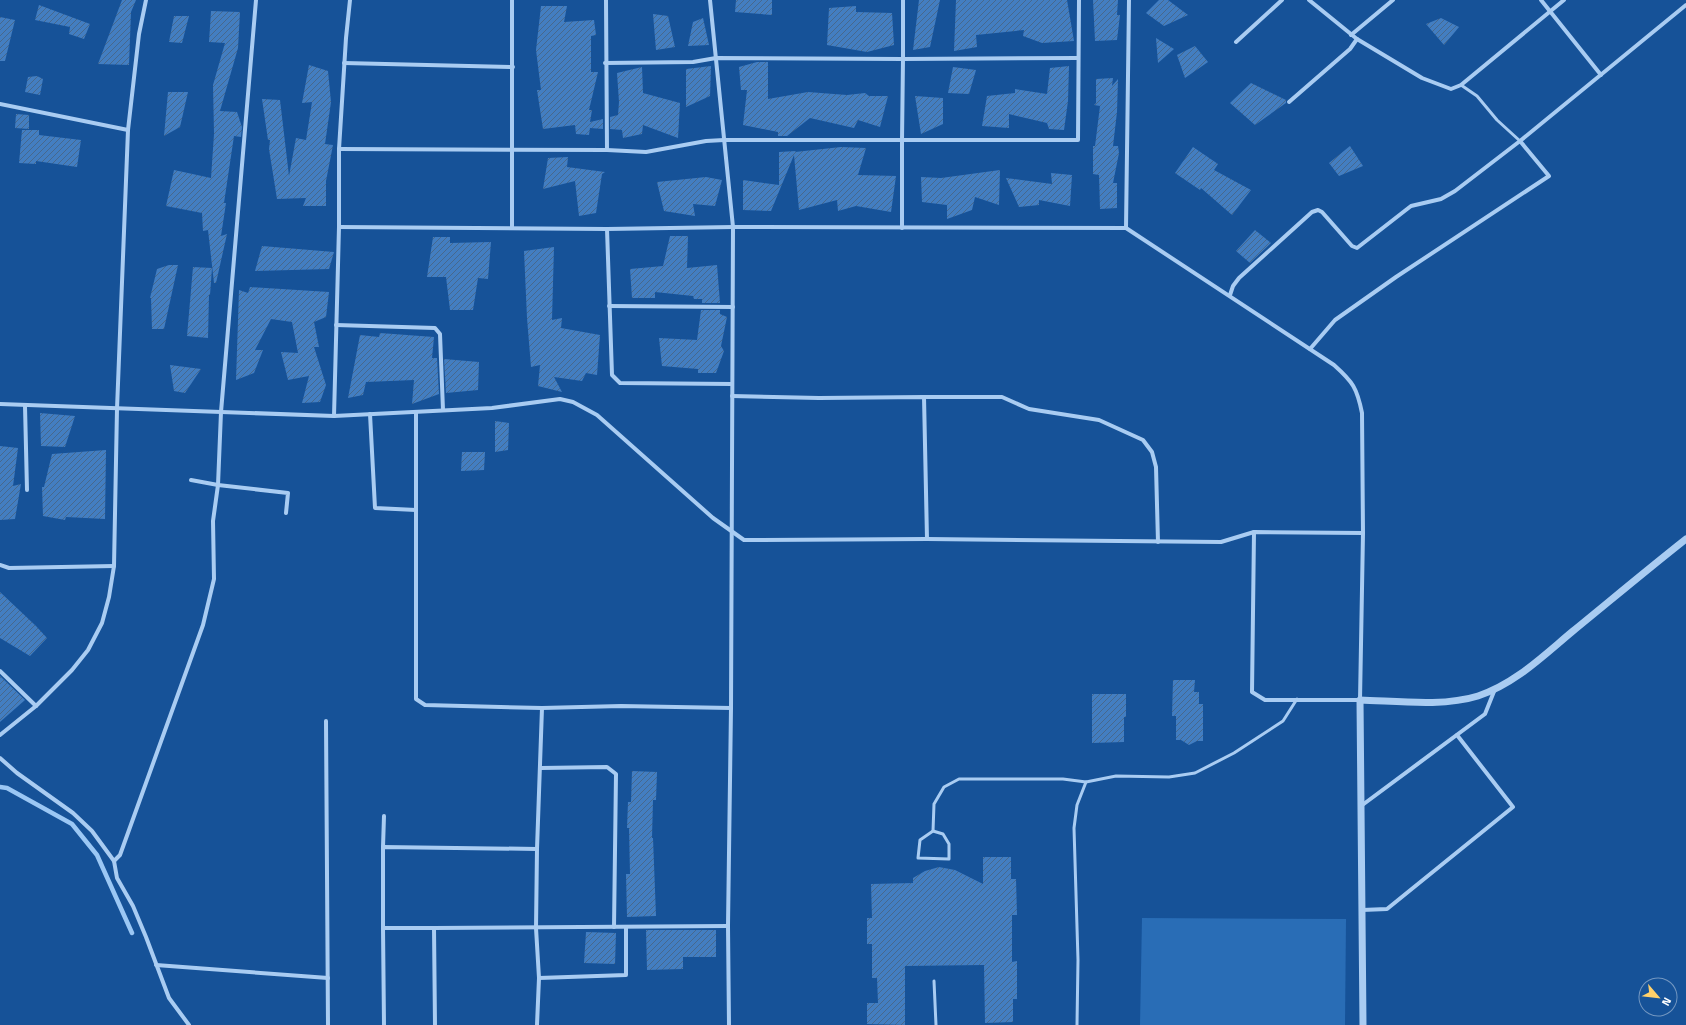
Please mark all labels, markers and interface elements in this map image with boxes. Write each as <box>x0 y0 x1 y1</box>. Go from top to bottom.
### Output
north arrow <box>1638 977 1678 1017</box>
text: N <box>1658 995 1676 1009</box>

